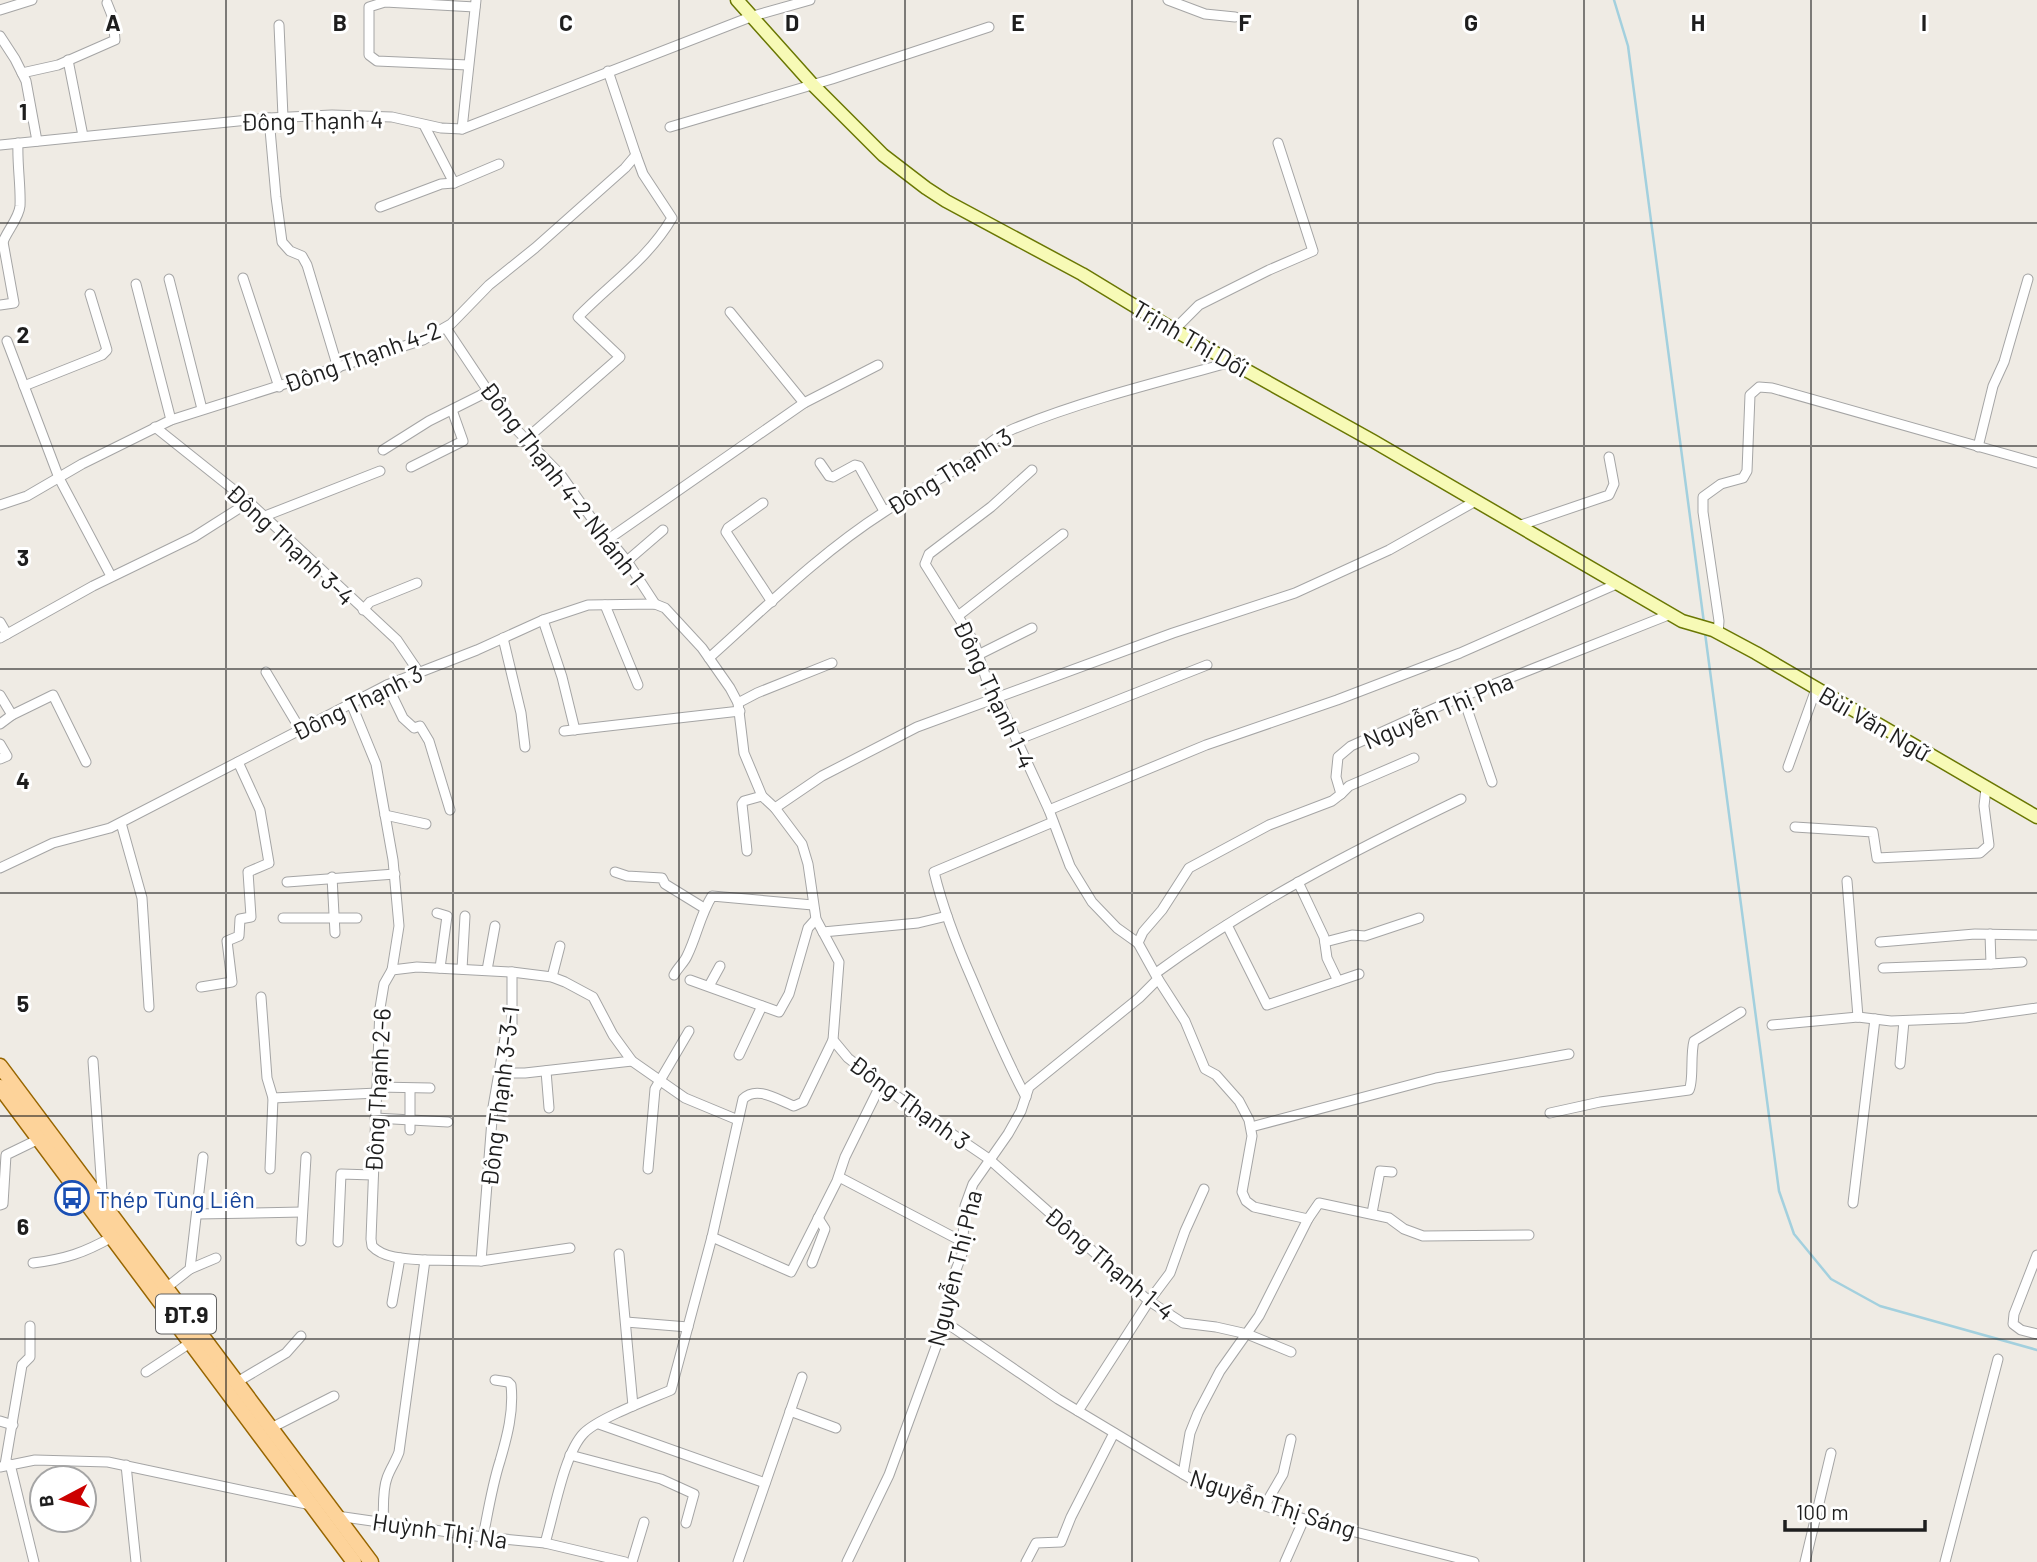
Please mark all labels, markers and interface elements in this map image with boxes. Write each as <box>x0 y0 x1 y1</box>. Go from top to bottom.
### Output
text: A <box>105 8 121 36</box>
text: B <box>333 8 347 36</box>
text: C <box>559 8 573 36</box>
text: D <box>785 8 799 36</box>
text: E <box>1011 8 1025 36</box>
text: F <box>1239 8 1252 36</box>
text: G <box>1464 8 1478 36</box>
text: H <box>1691 8 1705 36</box>
text: I <box>1921 8 1927 36</box>
text: 1 <box>19 97 27 125</box>
street label: Đông Thạnh 4 <box>240 104 384 136</box>
street label: Trịnh Thị Dối <box>1128 293 1254 383</box>
street label: Đông Thạnh 4-2 <box>280 314 444 398</box>
text: 2 <box>17 320 29 348</box>
street label: Đông Thạnh 4-2 Nhánh 1 <box>475 376 651 590</box>
street label: Đông Thạnh 3 <box>881 421 1017 521</box>
street label: Đông Thạnh 3-4 <box>221 477 361 611</box>
text: 3 <box>17 543 29 571</box>
street label: Đông Thạnh 1-4 <box>948 615 1042 773</box>
street label: Đông Thạnh 3 <box>287 658 427 746</box>
street label: Nguyễn Thị Pha <box>1359 665 1517 755</box>
street label: Bùi Văn Ngữ <box>1814 680 1937 767</box>
text: 4 <box>16 766 30 794</box>
text: 5 <box>17 989 29 1017</box>
street label: Đông Thạnh 3-3-1 <box>474 1004 524 1188</box>
street label: Đông Thạnh 2-6 <box>358 1007 396 1173</box>
street label: Đông Thạnh 3 <box>844 1049 976 1155</box>
bus stop icon: Thép Tùng Liên <box>53 1179 91 1217</box>
place label: Thép Tùng Liên <box>96 1184 255 1213</box>
street label: Nguyễn Thị Pha <box>921 1187 987 1349</box>
street label: Đông Thạnh 1-4 <box>1039 1200 1181 1326</box>
text: 6 <box>17 1212 29 1240</box>
road number: ĐT.9 <box>156 1294 216 1334</box>
street label: Nguyễn Thị Sáng <box>1186 1463 1360 1543</box>
north arrow <box>28 1464 98 1534</box>
scale bar <box>1785 1488 1925 1532</box>
text: B <box>33 1494 58 1508</box>
text: 100 m <box>1796 1499 1849 1524</box>
street label: Huỳnh Thị Na <box>371 1506 509 1554</box>

